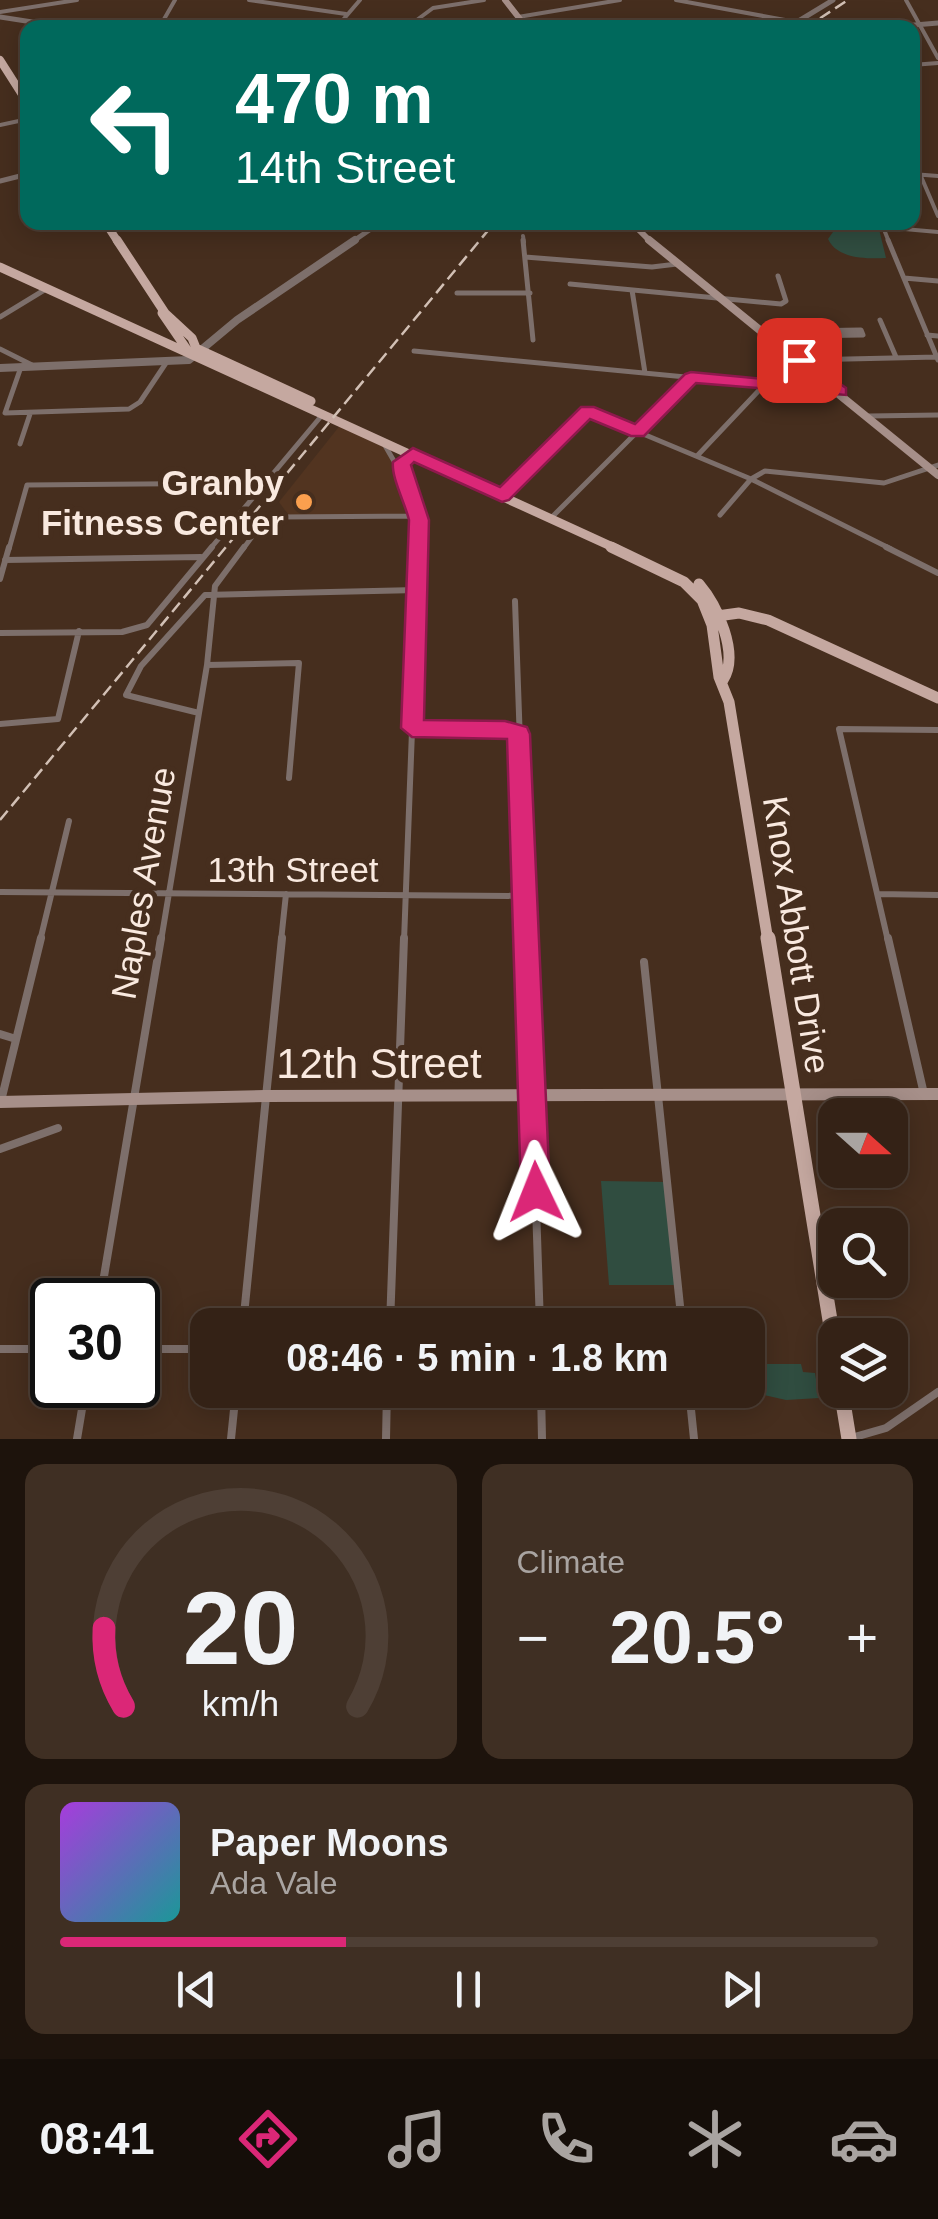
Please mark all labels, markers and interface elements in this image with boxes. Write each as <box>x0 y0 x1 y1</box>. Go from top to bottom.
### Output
icon: left <box>70 60 200 190</box>
text: 470 m <box>235 60 433 138</box>
text: 14th Street <box>235 142 455 193</box>
pin <box>757 318 842 403</box>
icon: arrive <box>772 333 827 388</box>
place label: Granby Fitness Center <box>41 463 285 542</box>
marker: Granby Fitness Center <box>293 491 315 513</box>
street label: Naples Avenue <box>103 764 183 1002</box>
street label: Knox Abbott Drive <box>756 794 838 1076</box>
street label: 13th Street <box>207 850 379 889</box>
street label: 12th Street <box>276 1040 482 1087</box>
north arrow <box>818 1098 908 1188</box>
map controls <box>818 1098 908 1408</box>
position arrow <box>484 1140 588 1244</box>
button: search <box>818 1208 908 1298</box>
speed limit sign: 30 <box>30 1278 160 1408</box>
button: layers <box>818 1318 908 1408</box>
text: 08:46 · 5 min · 1.8 km <box>286 1337 669 1379</box>
text: Climate <box>517 1544 625 1580</box>
text: 20 <box>183 1570 299 1686</box>
text: 20.5° <box>609 1595 785 1679</box>
text: − <box>517 1607 549 1669</box>
text: + <box>846 1607 878 1669</box>
text: km/h <box>202 1684 279 1724</box>
text: Paper Moons <box>210 1822 449 1864</box>
text: Ada Vale <box>210 1865 338 1901</box>
icon: previous <box>169 1962 224 2017</box>
icon: pause <box>441 1962 496 2017</box>
icon: next <box>714 1962 769 2017</box>
icon: directions <box>233 2104 303 2174</box>
icon: music <box>382 2104 452 2174</box>
icon: phone <box>531 2104 601 2174</box>
icon: climate <box>680 2104 750 2174</box>
icon: car <box>829 2104 899 2174</box>
text: 08:41 <box>39 2113 155 2164</box>

